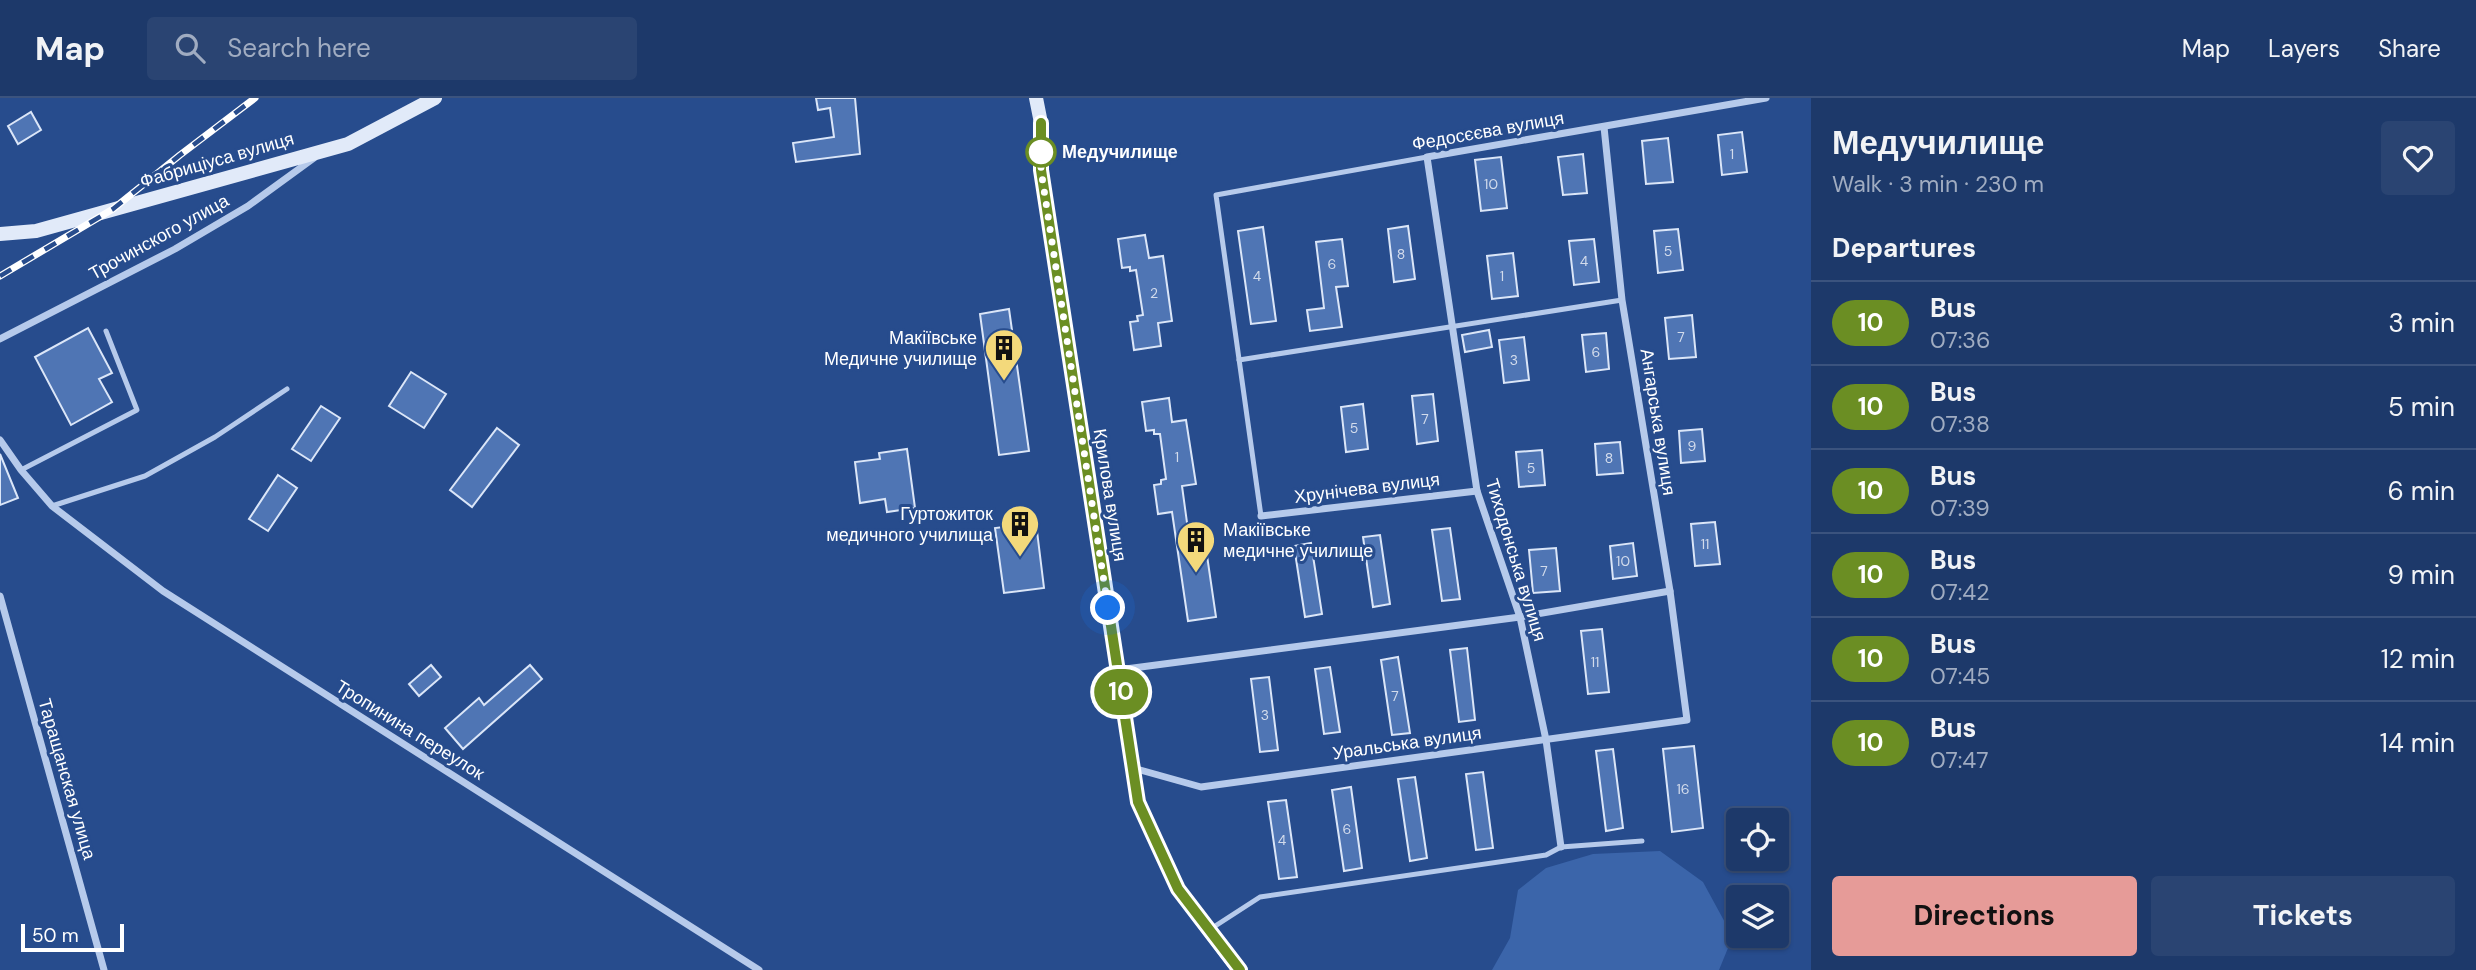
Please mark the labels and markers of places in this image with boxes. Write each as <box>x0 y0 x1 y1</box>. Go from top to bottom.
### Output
marker: Медучилище <box>1026 137 1056 167</box>
place label: Медучилище <box>1062 140 1178 164</box>
place label: Макіївське Медичне училище <box>824 326 977 371</box>
building icon: Макіївське Медичне училище <box>983 327 1025 382</box>
place label: Гуртожиток медичного училища <box>826 502 994 547</box>
building icon: Гуртожиток медичного училища <box>999 503 1041 558</box>
place label: Макіївське медичне училище <box>1223 518 1373 563</box>
building icon: Макіївське медичне училище <box>1175 519 1217 574</box>

